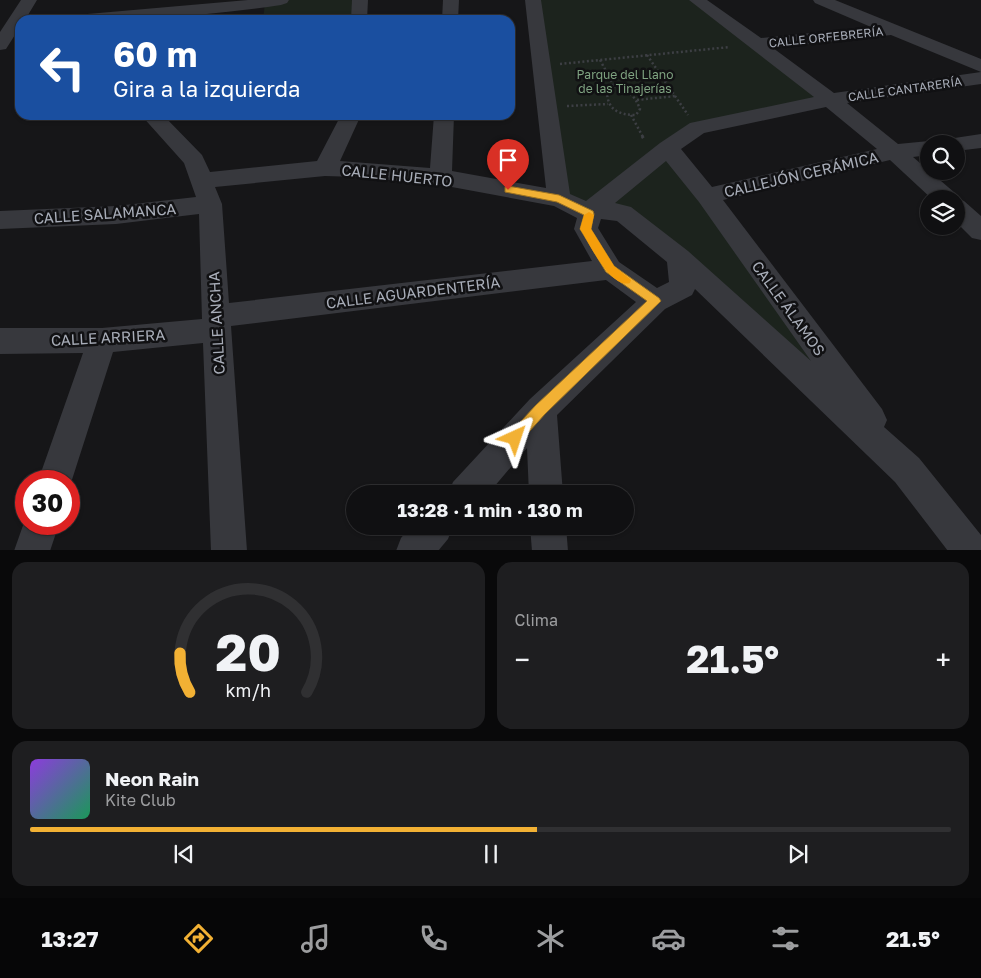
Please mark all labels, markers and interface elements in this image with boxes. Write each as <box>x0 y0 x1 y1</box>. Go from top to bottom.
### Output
street label: CALLE ORFEBRERÍA <box>768 24 884 50</box>
text: 60 m <box>113 33 197 75</box>
icon: left <box>30 35 95 100</box>
park label: Parque del Llano de las Tinajerías <box>577 67 673 96</box>
street label: CALLE CANTARERÍA <box>847 74 963 104</box>
text: Gira a la izquierda <box>113 75 301 102</box>
map controls <box>920 135 965 235</box>
button: search <box>920 135 965 180</box>
pin <box>487 139 529 190</box>
icon: arrive <box>494 146 522 174</box>
street label: CALLEJÓN CERÁMICA <box>722 147 880 201</box>
street label: CALLE HUERTO <box>341 160 453 190</box>
button: layers <box>920 190 965 235</box>
street label: CALLE SALAMANCA <box>33 199 177 227</box>
street label: CALLE ÁLAMOS <box>749 257 829 359</box>
street label: CALLE ANCHA <box>204 271 228 375</box>
street label: CALLE AGUARDENTERÍA <box>325 272 501 312</box>
street label: CALLE ARRIERA <box>50 325 166 349</box>
position arrow <box>488 411 540 463</box>
speed limit sign: 30 <box>15 470 80 535</box>
text: 13:28 · 1 min · 130 m <box>397 498 583 521</box>
text: Clima <box>515 610 558 630</box>
text: 20 <box>215 620 281 682</box>
text: 21.5° <box>686 636 779 681</box>
text: − <box>515 643 530 676</box>
text: + <box>936 643 951 676</box>
text: km/h <box>226 679 271 701</box>
text: Neon Rain <box>105 767 199 790</box>
text: Kite Club <box>105 790 176 810</box>
icon: previous <box>170 840 198 868</box>
icon: pause <box>477 840 505 868</box>
icon: next <box>784 840 812 868</box>
icon: directions <box>181 921 216 956</box>
icon: music <box>298 921 333 956</box>
icon: phone <box>416 921 451 956</box>
icon: climate <box>533 921 568 956</box>
icon: car <box>651 921 686 956</box>
icon: filters <box>768 921 803 956</box>
text: 13:27 <box>41 925 98 952</box>
text: 21.5° <box>886 925 940 952</box>

